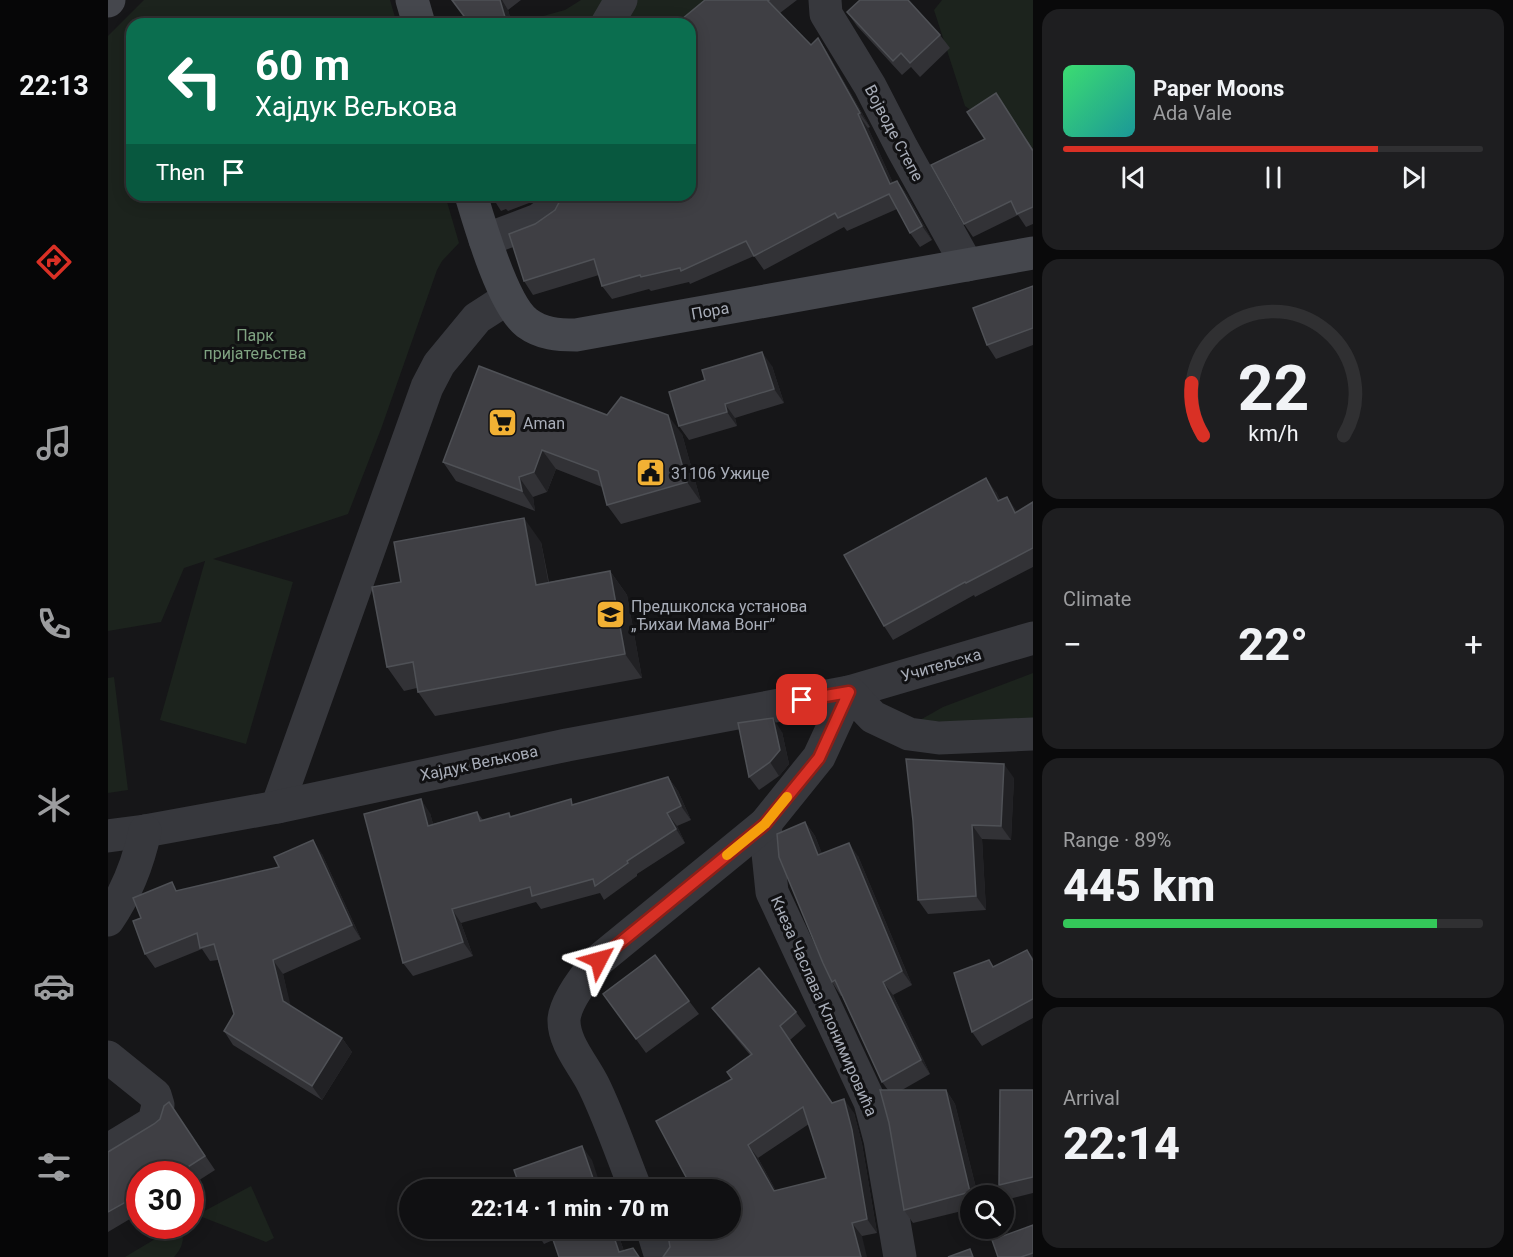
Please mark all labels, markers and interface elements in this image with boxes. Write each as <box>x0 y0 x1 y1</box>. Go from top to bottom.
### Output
text: 60 m <box>255 41 350 90</box>
icon: left <box>156 42 234 120</box>
text: 22:13 <box>19 70 89 102</box>
text: Paper Moons <box>1153 76 1284 101</box>
street label: Војводе Степе <box>861 82 927 184</box>
text: Хајдук Вељкова <box>255 91 457 123</box>
text: Ada Vale <box>1153 101 1232 125</box>
icon: arrive <box>217 156 250 189</box>
text: Then <box>156 160 205 185</box>
icon: previous <box>1117 161 1150 194</box>
icon: pause <box>1257 161 1290 194</box>
icon: next <box>1397 161 1430 194</box>
icon: directions <box>33 241 75 283</box>
street label: Пора <box>690 298 730 324</box>
park label: Парк пријатељства <box>204 326 306 363</box>
text: 22 <box>1237 352 1309 425</box>
supermarket icon: Aman <box>486 407 518 439</box>
place label: Aman <box>523 414 565 433</box>
text: km/h <box>1248 421 1298 446</box>
icon: music <box>33 422 75 464</box>
public building icon: 31106 Ужице <box>634 457 666 489</box>
place label: 31106 Ужице <box>671 464 769 483</box>
text: Climate <box>1063 587 1131 611</box>
place label: Предшколска установа „Ђихаи Мама Вонг” <box>631 597 807 634</box>
school or university icon: Предшколска установа „Ђихаи Мама Вонг” <box>594 599 626 631</box>
icon: phone <box>33 603 75 645</box>
text: 22° <box>1238 618 1308 671</box>
text: − <box>1063 625 1082 664</box>
text: + <box>1464 625 1483 664</box>
street label: Учитељска <box>899 644 983 686</box>
pin <box>776 674 827 725</box>
icon: arrive <box>785 683 818 716</box>
street label: Хајдук Вељкова <box>418 741 540 785</box>
icon: climate <box>33 784 75 826</box>
text: Range · 89% <box>1063 828 1171 852</box>
text: 445 km <box>1063 859 1215 912</box>
street label: Кнеза Часлава Клонимировића <box>767 893 881 1119</box>
position arrow <box>567 928 631 992</box>
icon: car <box>33 965 75 1007</box>
text: Arrival <box>1063 1086 1120 1110</box>
text: 22:14 <box>1063 1117 1180 1170</box>
icon: filters <box>33 1146 75 1188</box>
speed limit sign: 30 <box>126 1161 204 1239</box>
map controls <box>960 1185 1014 1239</box>
button: search <box>960 1185 1014 1239</box>
text: 22:14 · 1 min · 70 m <box>471 1196 669 1221</box>

